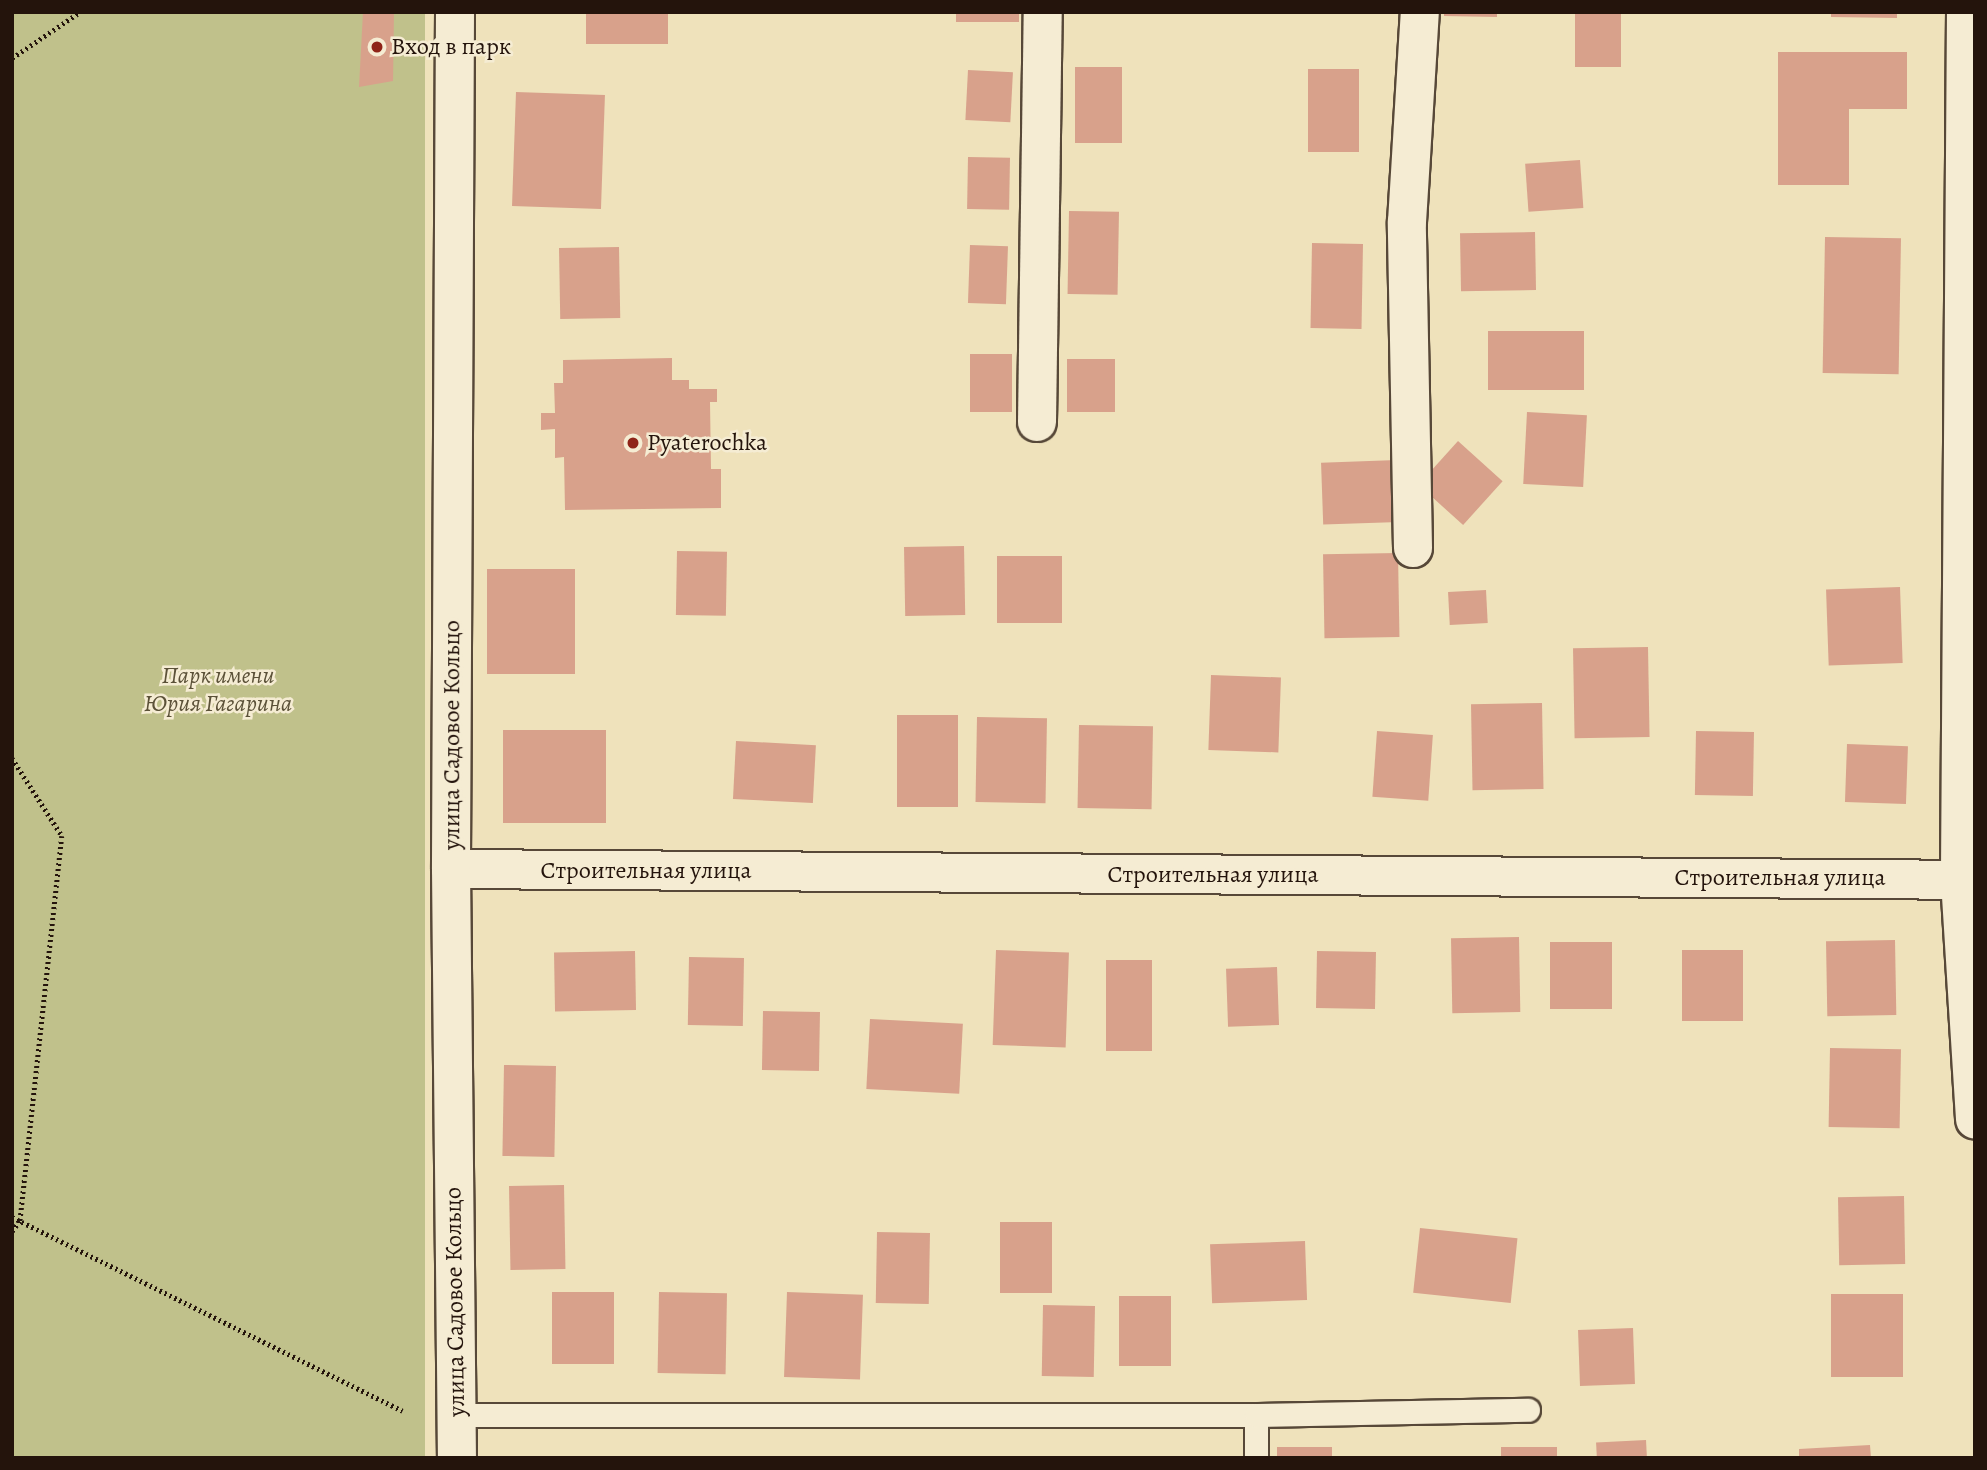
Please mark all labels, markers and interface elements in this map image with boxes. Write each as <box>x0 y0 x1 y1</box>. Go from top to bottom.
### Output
place label: Вход в парк <box>391 33 511 61</box>
marker: Вход в парк <box>369 39 385 55</box>
place label: Pyaterochka <box>647 429 767 457</box>
marker: Pyaterochka <box>625 435 641 451</box>
street label: улица Садовое Кольцо <box>438 620 466 850</box>
park label: Парк имени Юрия Гагарина <box>144 662 292 718</box>
street label: Строительная улица <box>540 857 752 885</box>
street label: Строительная улица <box>1107 861 1319 889</box>
street label: Строительная улица <box>1674 864 1886 892</box>
street label: улица Садовое Кольцо <box>439 1187 471 1417</box>

